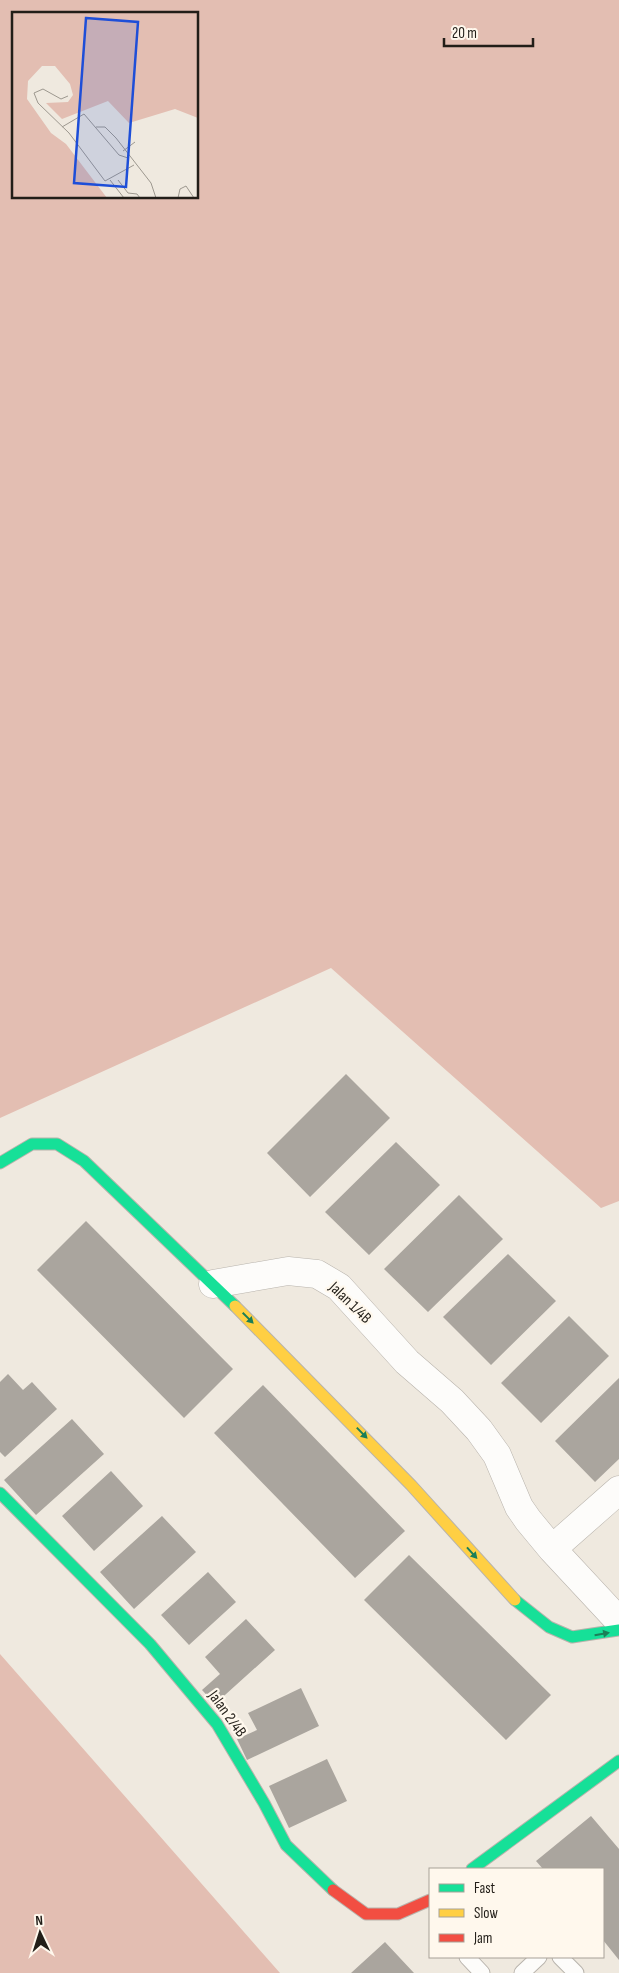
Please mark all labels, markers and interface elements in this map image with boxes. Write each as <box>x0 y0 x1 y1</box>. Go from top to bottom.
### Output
inset map <box>12 12 199 199</box>
scale bar <box>444 15 533 47</box>
text: 20 m <box>452 24 477 43</box>
street label: Jalan 1/4B <box>324 1278 375 1328</box>
one-way arrow <box>241 1312 253 1324</box>
one-way arrow <box>356 1427 368 1439</box>
one-way arrow <box>466 1546 478 1558</box>
one-way arrow <box>594 1629 610 1637</box>
street label: Jalan 2/4B <box>203 1686 250 1741</box>
legend <box>429 1868 604 1958</box>
text: Fast <box>474 1879 496 1898</box>
text: Slow <box>474 1904 498 1923</box>
north arrow <box>15 1908 65 1958</box>
text: N <box>35 1912 43 1929</box>
text: Jam <box>473 1929 492 1948</box>

